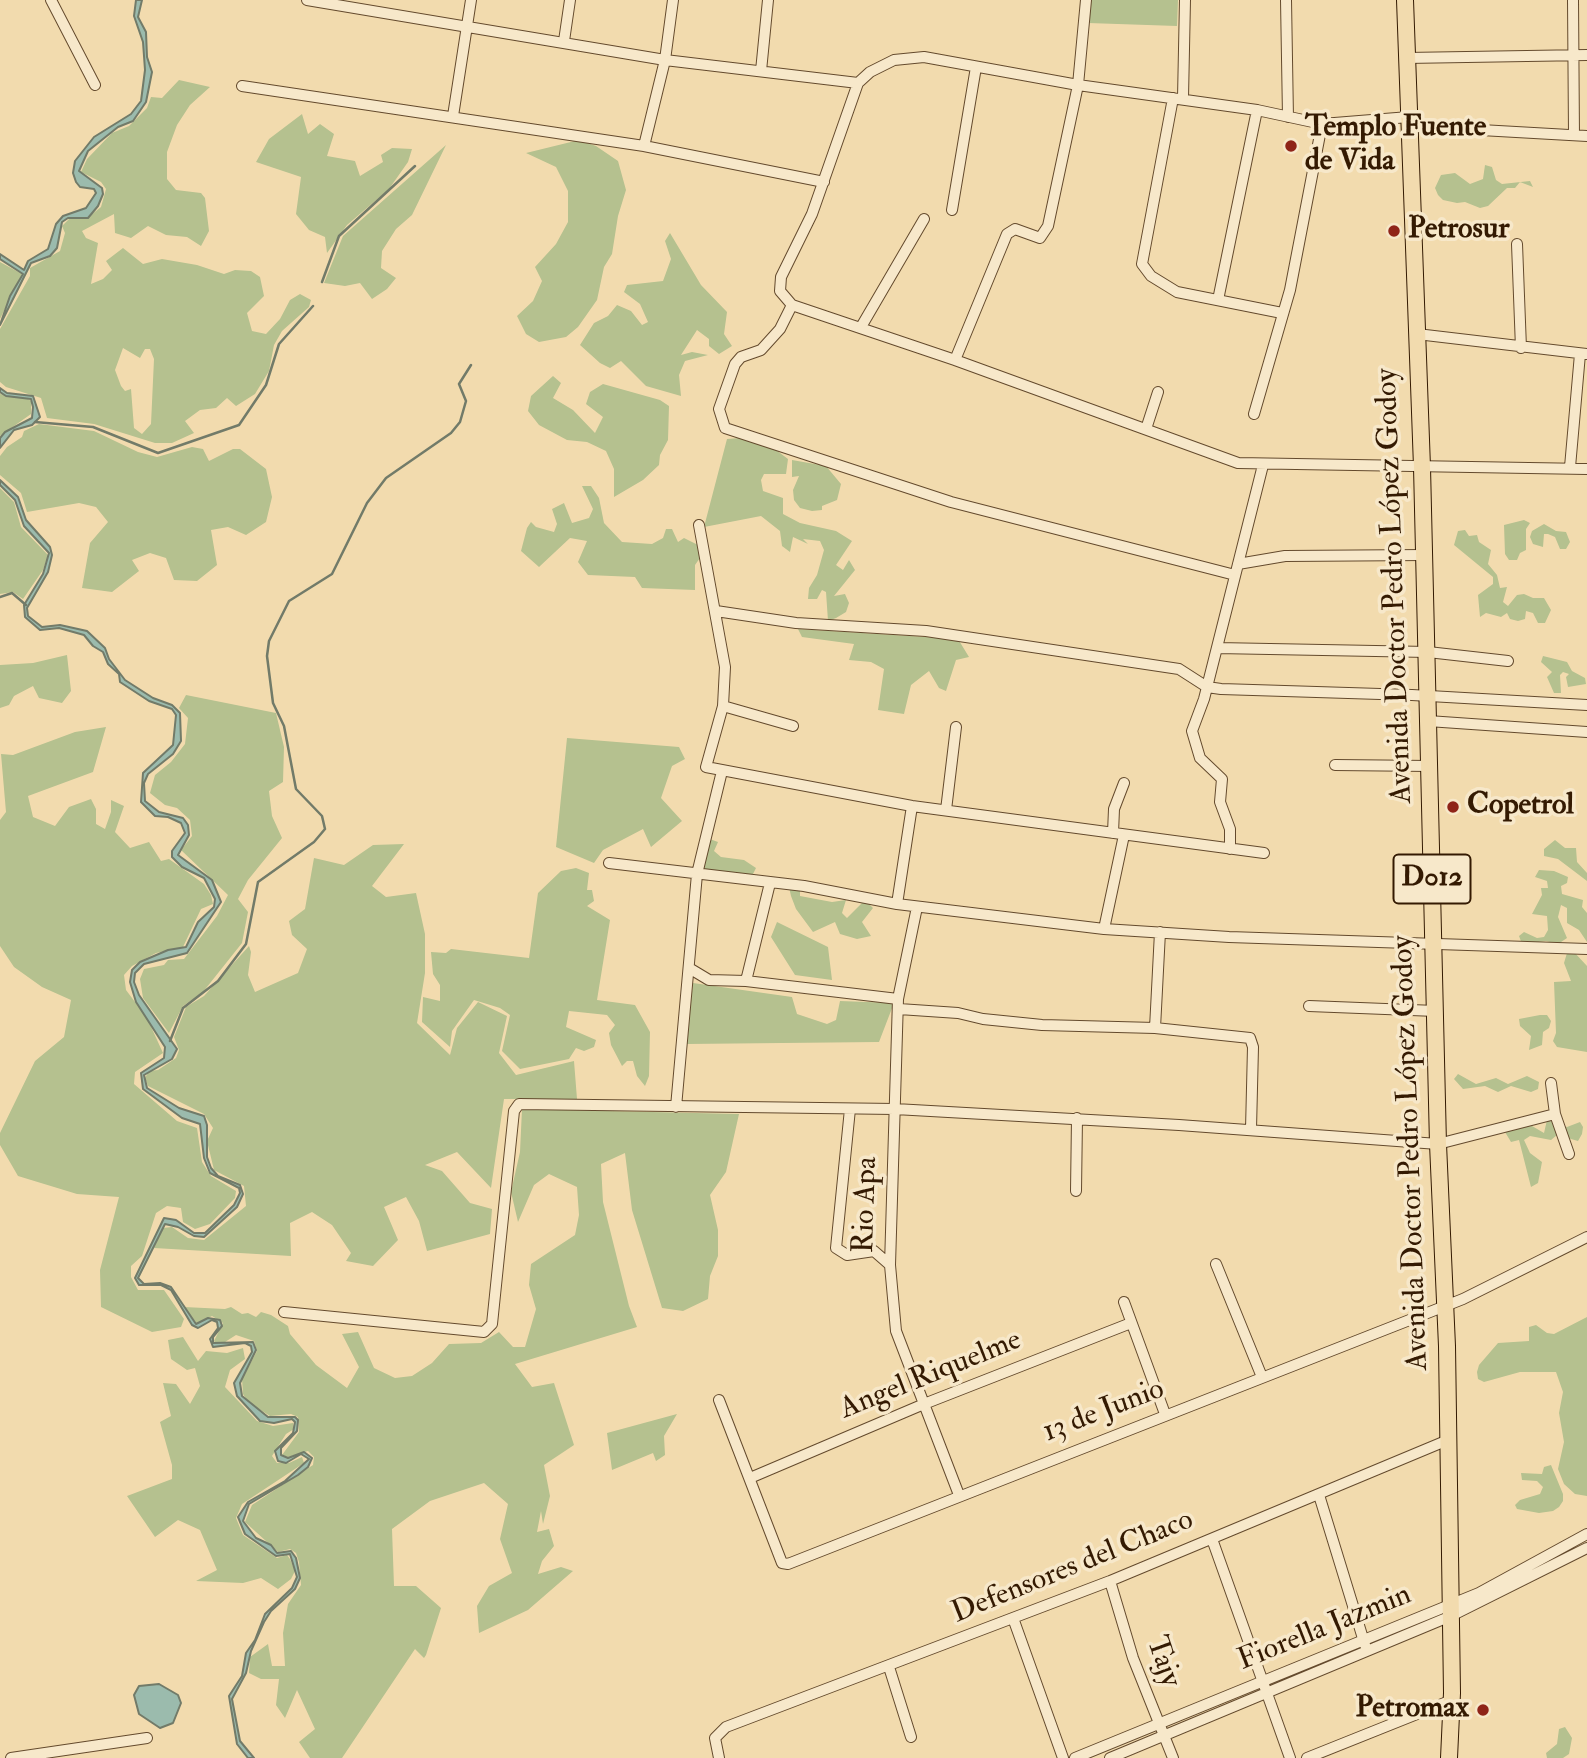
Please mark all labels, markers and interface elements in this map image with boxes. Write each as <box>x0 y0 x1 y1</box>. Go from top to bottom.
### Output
place label: Templo Fuente de Vida <box>1305 111 1486 182</box>
marker: Templo Fuente de Vida <box>1283 138 1299 154</box>
place label: Petrosur <box>1408 213 1510 249</box>
marker: Petrosur <box>1386 223 1402 239</box>
street label: Avenida Doctor Pedro López Godoy <box>1370 368 1422 804</box>
place label: Copetrol <box>1467 789 1574 825</box>
marker: Copetrol <box>1445 799 1461 815</box>
road number: D012 <box>1394 854 1470 903</box>
street label: Avenida Doctor Pedro López Godoy <box>1386 935 1438 1371</box>
street label: Rio Apa <box>847 1156 887 1254</box>
street label: Angel Riquelme <box>835 1323 1027 1429</box>
street label: 13 de Junio <box>1038 1372 1170 1452</box>
street label: Defensores del Chaco <box>947 1503 1199 1633</box>
street label: Fiorella Jazmin <box>1233 1578 1417 1680</box>
street label: Tajy <box>1137 1632 1187 1692</box>
place label: Petromax <box>1356 1692 1469 1728</box>
marker: Petromax <box>1475 1702 1491 1718</box>

